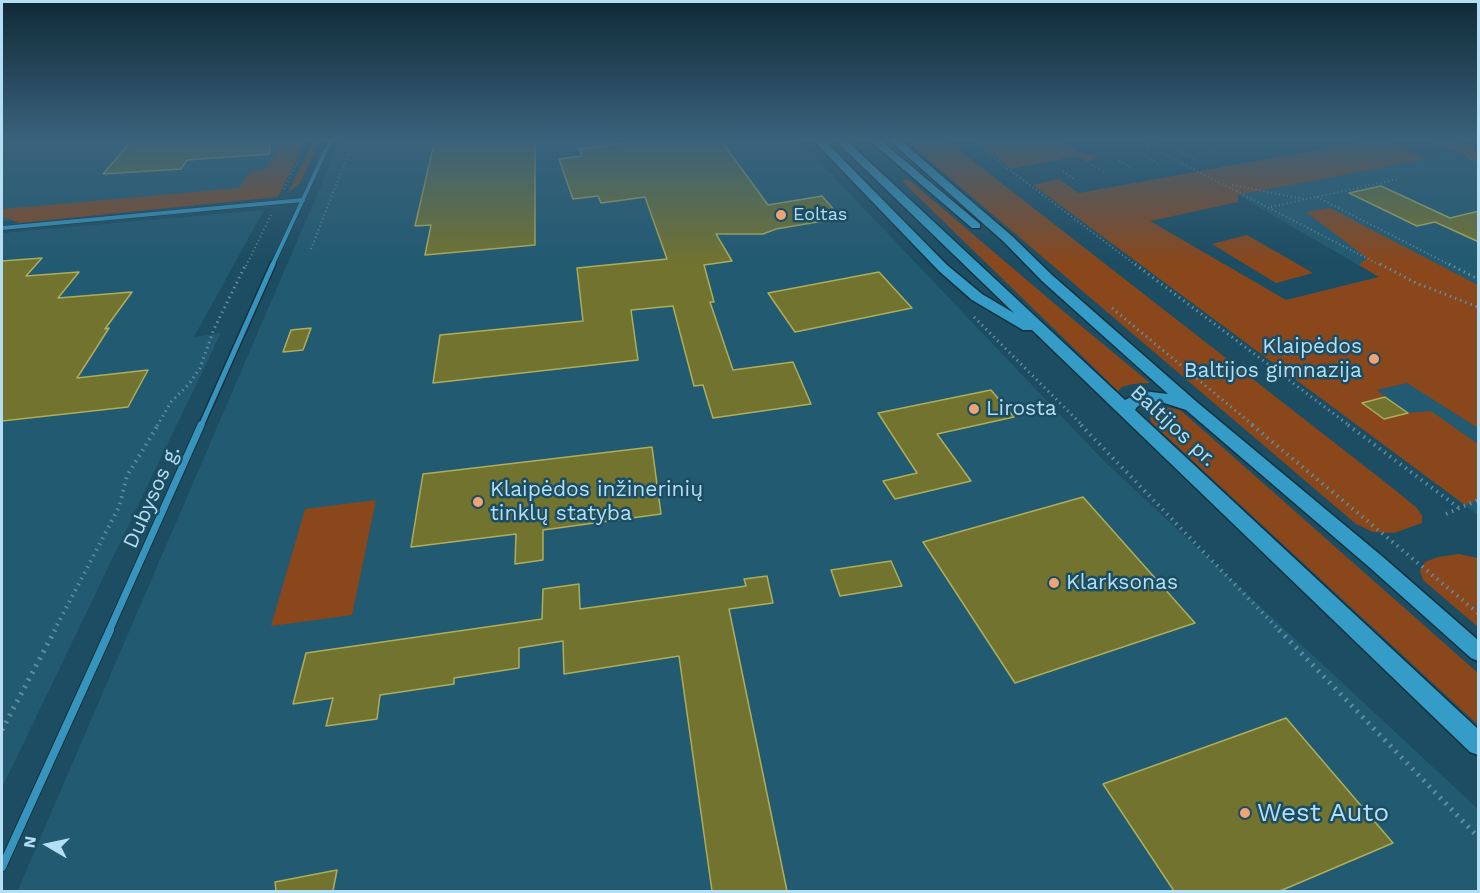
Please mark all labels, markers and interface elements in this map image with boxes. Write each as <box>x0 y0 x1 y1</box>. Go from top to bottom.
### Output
place label: Eoltas <box>793 204 847 226</box>
marker: Eoltas <box>774 208 788 222</box>
place label: Klaipėdos Baltijos gimnazija <box>1184 334 1362 384</box>
marker: Klaipėdos Baltijos gimnazija <box>1367 352 1381 366</box>
street label: Baltijos pr. <box>1125 380 1221 472</box>
place label: Lirosta <box>986 396 1057 422</box>
marker: Lirosta <box>967 402 981 416</box>
street label: Dubysos g. <box>118 442 186 552</box>
place label: Klaipėdos inžinerinių tinklų statyba <box>490 477 703 527</box>
marker: Klaipėdos inžinerinių tinklų statyba <box>471 495 485 509</box>
place label: Klarksonas <box>1066 570 1178 596</box>
marker: Klarksonas <box>1047 576 1061 590</box>
place label: West Auto <box>1257 797 1389 829</box>
marker: West Auto <box>1238 806 1252 820</box>
north arrow <box>18 815 78 875</box>
text: N <box>19 835 40 849</box>

